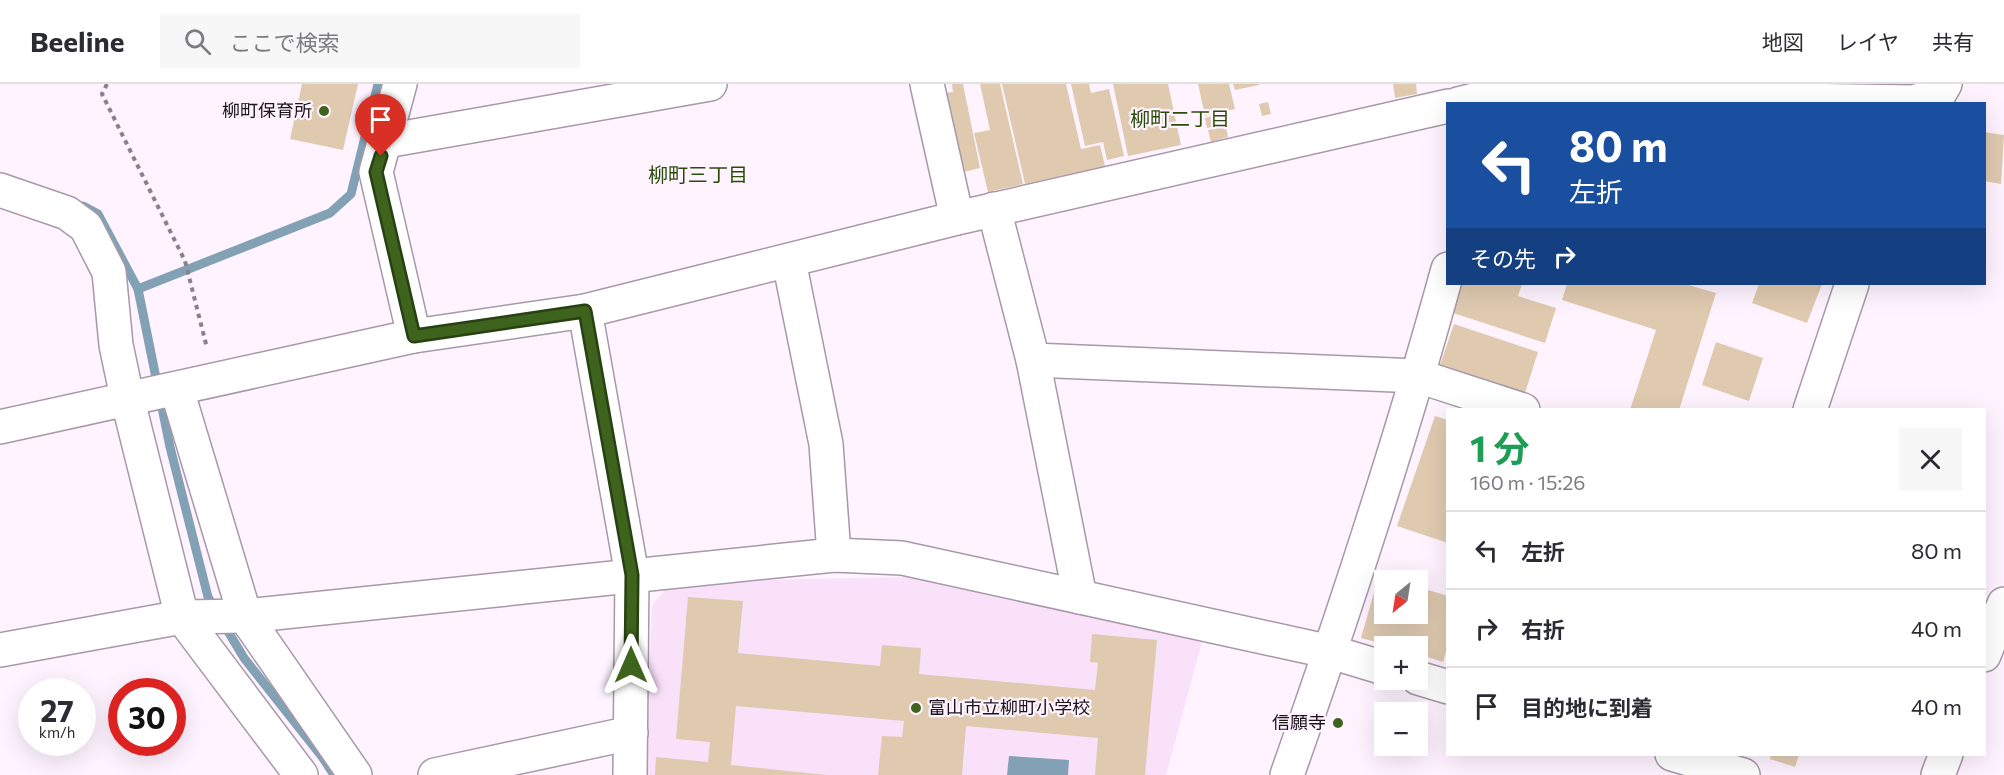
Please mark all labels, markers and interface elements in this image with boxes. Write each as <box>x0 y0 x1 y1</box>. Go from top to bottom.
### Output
search box <box>160 14 580 68</box>
text: Beeline <box>30 24 124 58</box>
icon: search <box>181 25 214 58</box>
text: ここで検索 <box>229 29 339 56</box>
text: 地図 <box>1762 29 1804 54</box>
text: レイヤ <box>1837 29 1899 54</box>
text: 共有 <box>1932 29 1974 54</box>
pin <box>355 94 406 156</box>
place label: 柳町保育所 <box>222 99 312 121</box>
icon: arrive <box>364 103 397 136</box>
marker: 柳町保育所 <box>317 104 331 118</box>
district label: 柳町二丁目 <box>1130 106 1230 130</box>
text: 80 m <box>1569 119 1668 171</box>
icon: left <box>1470 126 1548 204</box>
district label: 柳町三丁目 <box>648 162 748 186</box>
text: 左折 <box>1569 175 1623 208</box>
icon: right <box>1548 240 1581 273</box>
text: その先 <box>1470 245 1536 272</box>
text: 1 分 <box>1470 425 1529 469</box>
button: close <box>1899 428 1962 491</box>
text: 160 m · 15:26 <box>1470 470 1585 494</box>
icon: left <box>1470 534 1503 567</box>
text: 80 m <box>1911 537 1962 564</box>
text: 左折 <box>1521 538 1565 565</box>
north arrow <box>1374 570 1428 624</box>
map controls <box>1374 570 1428 756</box>
icon: right <box>1470 612 1503 645</box>
text: 40 m <box>1911 615 1962 642</box>
text: 右折 <box>1521 616 1565 643</box>
position arrow <box>599 633 663 697</box>
button: + <box>1374 636 1428 690</box>
speed limit sign: 30 <box>108 678 186 756</box>
icon: arrive <box>1470 690 1503 723</box>
text: 27 <box>40 691 74 728</box>
text: 40 m <box>1911 693 1962 720</box>
text: 目的地に到着 <box>1521 694 1653 721</box>
place label: 富山市立柳町小学校 <box>928 696 1090 718</box>
marker: 富山市立柳町小学校 <box>909 701 923 715</box>
button: − <box>1374 702 1428 756</box>
place label: 信願寺 <box>1272 711 1326 733</box>
marker: 信願寺 <box>1331 716 1345 730</box>
text: km/h <box>39 723 75 741</box>

